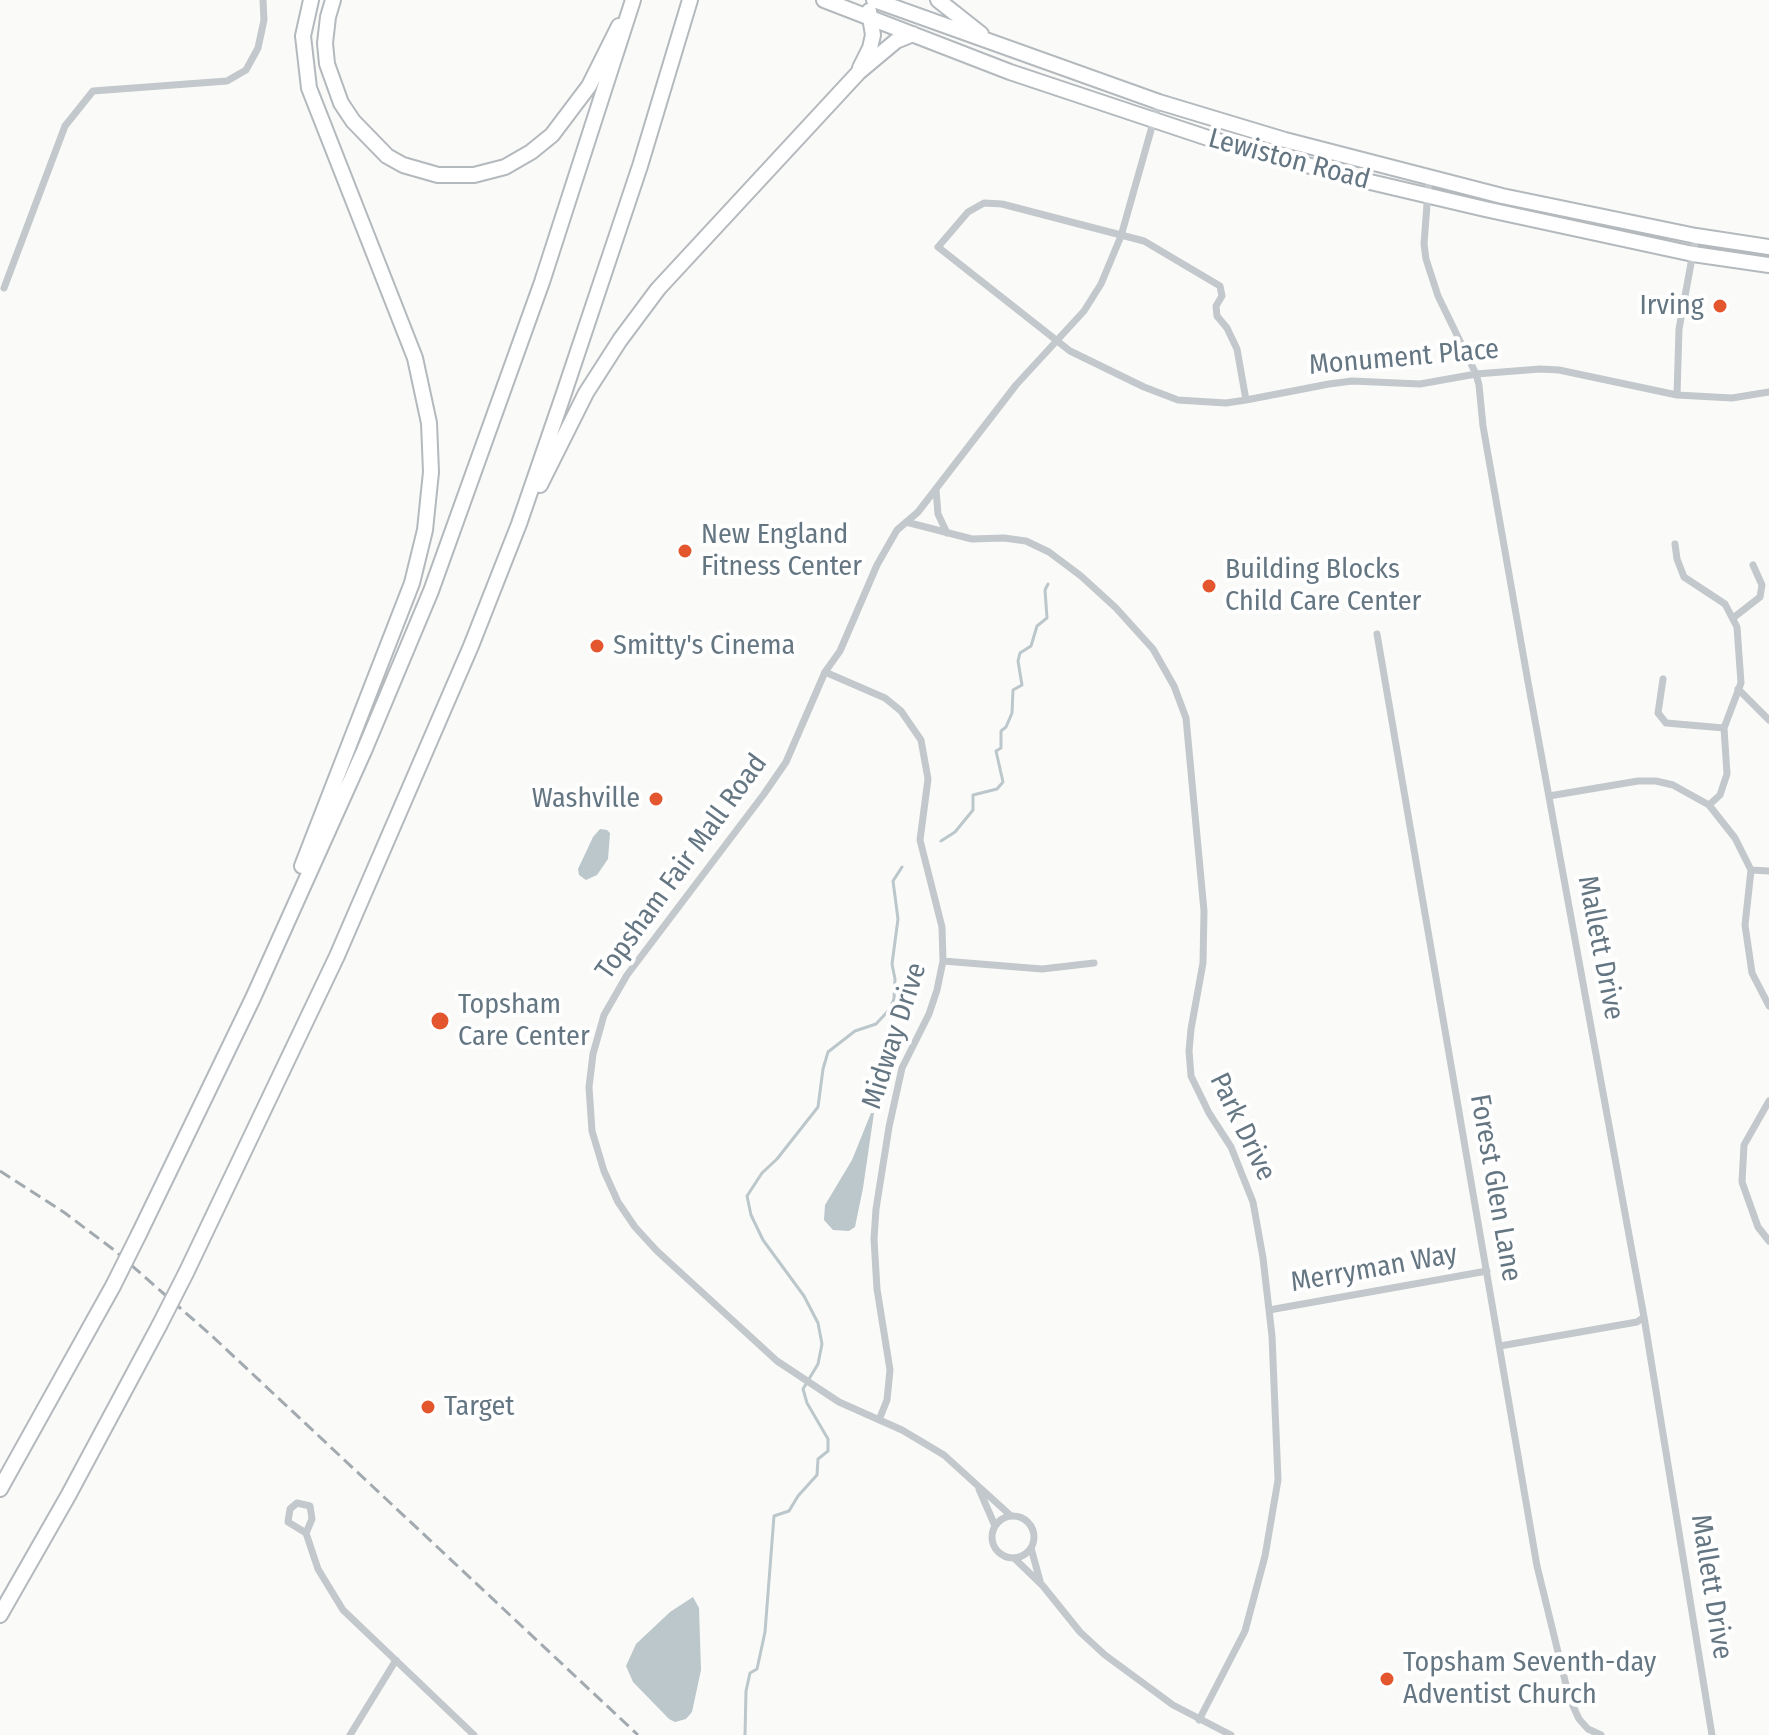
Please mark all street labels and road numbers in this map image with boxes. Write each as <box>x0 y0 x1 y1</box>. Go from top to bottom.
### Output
street label: Lewiston Road <box>1205 122 1373 198</box>
street label: Monument Place <box>1308 333 1500 383</box>
street label: Topsham Fair Mall Road <box>589 748 775 986</box>
street label: Mallett Drive <box>1570 873 1630 1023</box>
street label: Midway Drive <box>856 959 934 1113</box>
street label: Park Drive <box>1202 1068 1282 1186</box>
street label: Forest Glen Lane <box>1462 1092 1528 1284</box>
street label: Merryman Way <box>1288 1238 1460 1300</box>
street label: Mallett Drive <box>1683 1512 1739 1662</box>

